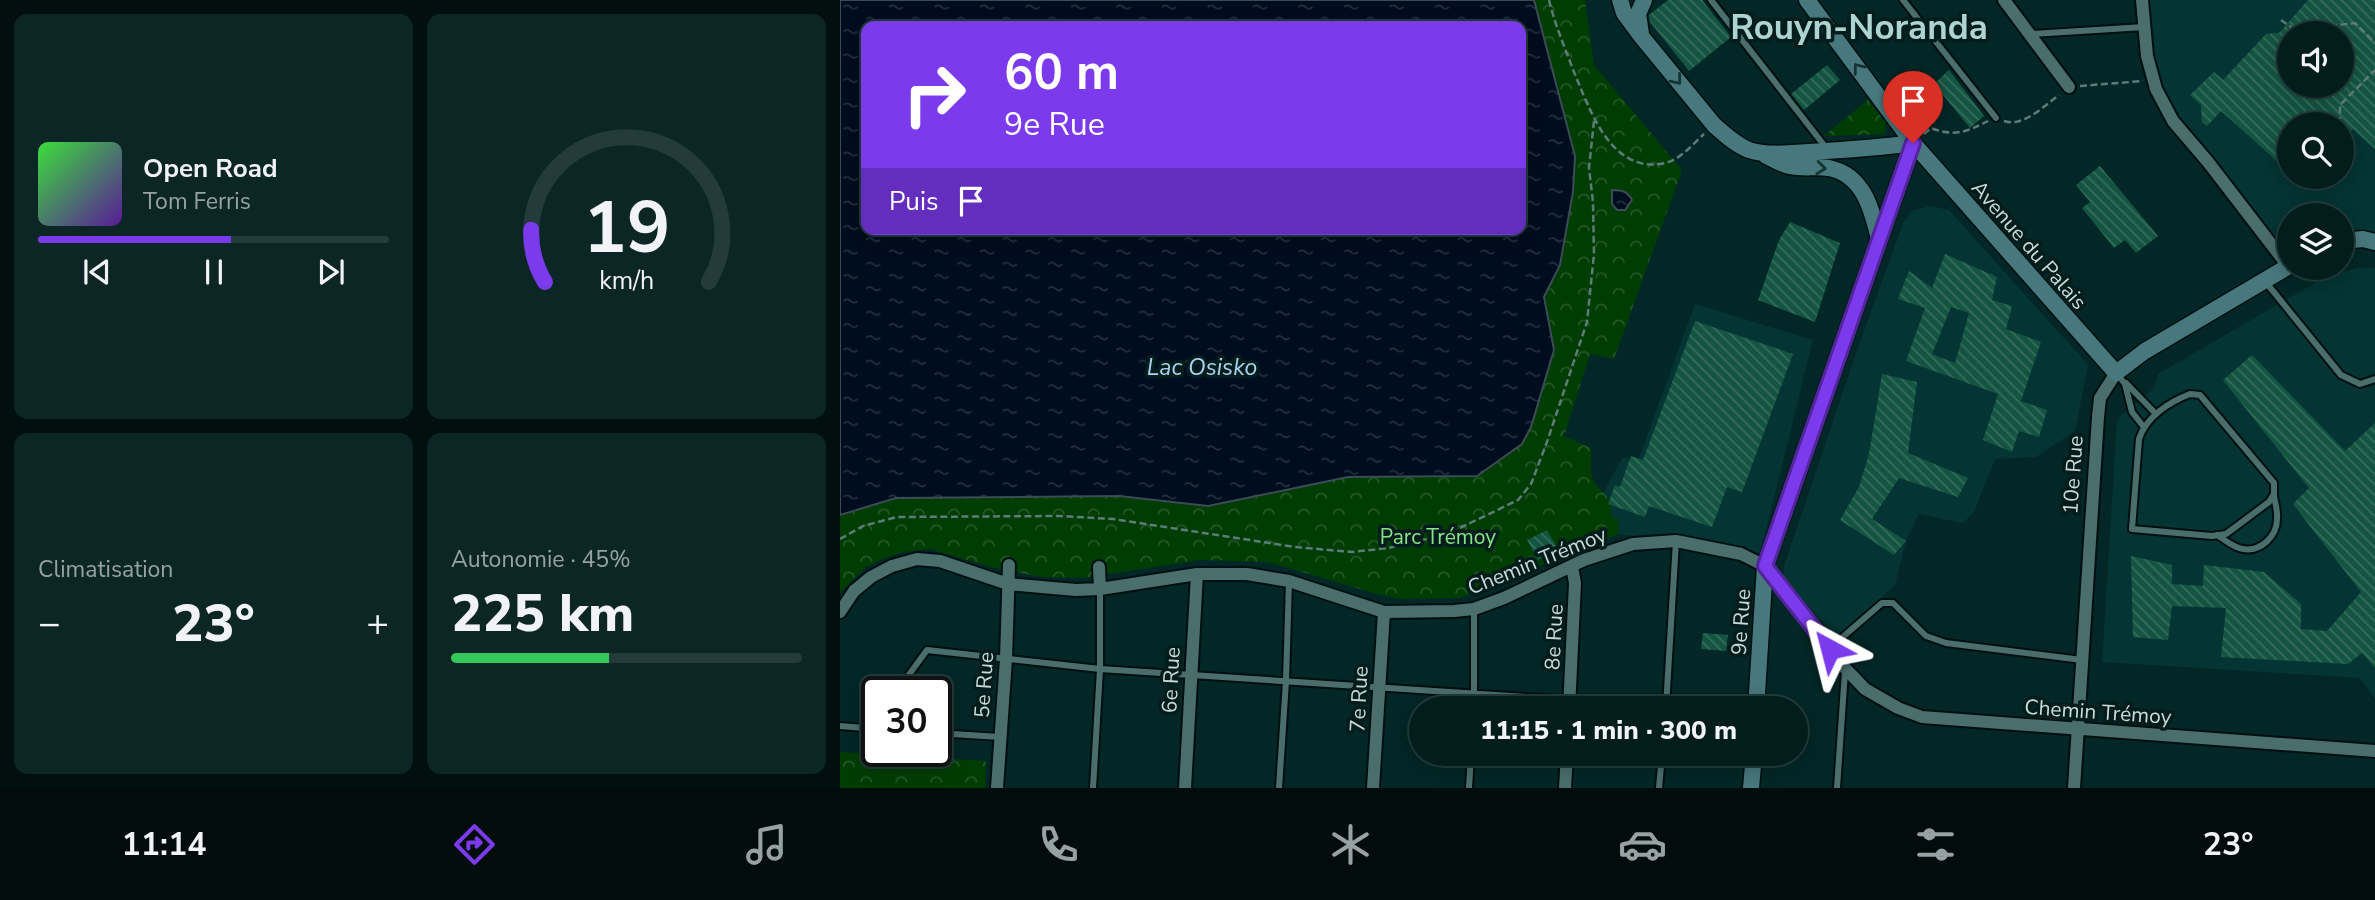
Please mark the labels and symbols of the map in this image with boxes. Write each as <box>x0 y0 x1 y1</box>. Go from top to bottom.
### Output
district label: Rouyn-Noranda <box>1730 4 1988 51</box>
one-way arrow <box>1853 64 1866 76</box>
pin <box>1883 71 1943 143</box>
one-way arrow <box>1669 73 1682 85</box>
one-way arrow <box>1815 161 1827 176</box>
street label: Avenue du Palais <box>1965 174 2093 316</box>
water label: Lac Osisko <box>1147 352 1257 383</box>
street label: 10e Rue <box>2056 435 2090 515</box>
street label: Chemin Trémoy <box>1463 520 1611 602</box>
park label: Parc Trémoy <box>1380 523 1496 551</box>
street label: 9e Rue <box>1725 588 1757 656</box>
street label: 8e Rue <box>1538 603 1570 671</box>
position arrow <box>1793 612 1867 686</box>
street label: 6e Rue <box>1155 646 1187 714</box>
street label: 5e Rue <box>968 651 1000 719</box>
street label: 7e Rue <box>1343 665 1375 733</box>
speed limit sign: 30 <box>861 676 952 767</box>
street label: Chemin Trémoy <box>2024 693 2173 731</box>

